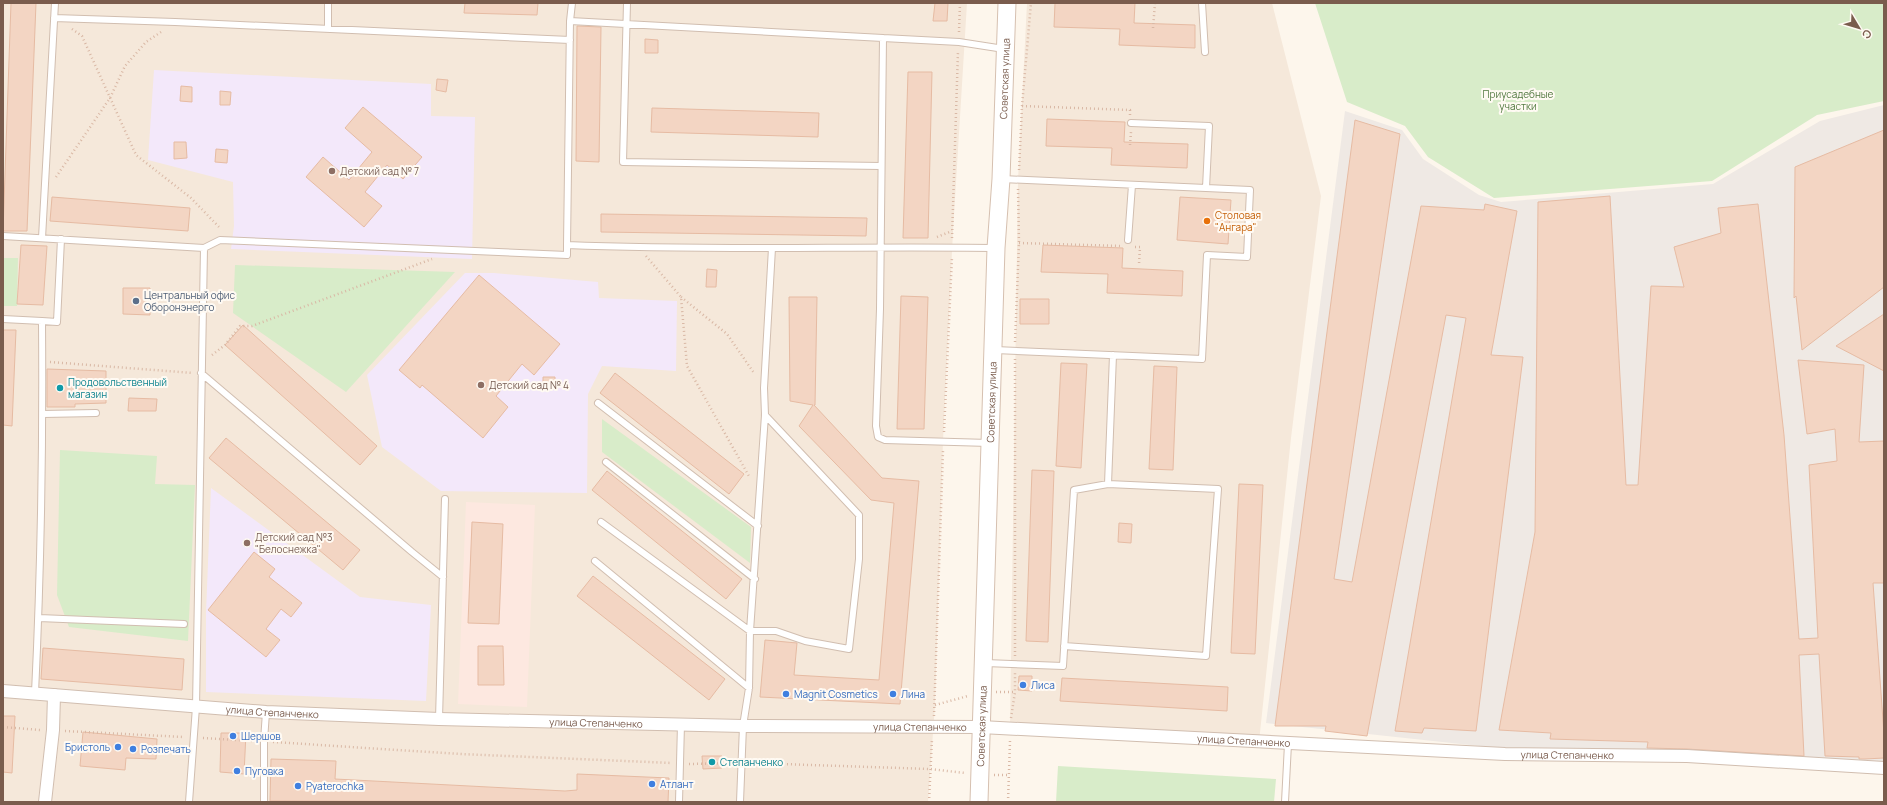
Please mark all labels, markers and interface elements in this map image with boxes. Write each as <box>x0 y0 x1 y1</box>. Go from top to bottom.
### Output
north arrow <box>1839 8 1879 48</box>
text: С <box>1859 27 1876 42</box>
street label: Советская улица <box>996 38 1013 119</box>
park label: Приусадебные участки <box>1483 87 1554 113</box>
place label: Детский сад № 7 <box>340 164 419 178</box>
marker: Детский сад № 7 <box>327 166 337 176</box>
place label: Столовая "Ангара" <box>1215 208 1261 234</box>
marker: Столовая "Ангара" <box>1202 216 1212 226</box>
place label: Центральный офис Оборонэнерго <box>144 288 236 314</box>
marker: Центральный офис Оборонэнерго <box>131 296 141 306</box>
street label: Советская улица <box>983 361 1000 443</box>
place label: Продовольственный магазин <box>68 375 167 401</box>
place label: Детский сад № 4 <box>489 378 569 392</box>
marker: Детский сад № 4 <box>476 380 486 390</box>
marker: Продовольственный магазин <box>55 383 65 393</box>
place label: Детский сад №3 "Белоснежка" <box>255 530 333 556</box>
marker: Детский сад №3 "Белоснежка" <box>242 538 252 548</box>
place label: Лиса <box>1031 678 1055 692</box>
marker: Лиса <box>1018 680 1028 690</box>
street label: Советская улица <box>973 685 990 767</box>
place label: Magnit Cosmetics <box>794 687 878 701</box>
place label: Лина <box>901 687 925 701</box>
marker: Magnit Cosmetics <box>781 689 791 699</box>
marker: Лина <box>888 689 898 699</box>
street label: улица Степанченко <box>225 702 319 721</box>
street label: улица Степанченко <box>549 715 643 731</box>
street label: улица Степанченко <box>873 720 967 734</box>
place label: Шершов <box>241 729 281 743</box>
marker: Шершов <box>228 731 238 741</box>
street label: улица Степанченко <box>1196 731 1291 750</box>
place label: Бристоль <box>65 740 110 754</box>
marker: Бристоль <box>113 742 123 752</box>
place label: Розпечать <box>141 742 191 756</box>
marker: Розпечать <box>128 744 138 754</box>
street label: улица Степанченко <box>1520 747 1614 762</box>
place label: Степанченко <box>720 755 783 769</box>
marker: Степанченко <box>707 757 717 767</box>
place label: Пуговка <box>245 764 284 778</box>
marker: Пуговка <box>232 766 242 776</box>
place label: Атлант <box>660 777 694 791</box>
place label: Pyaterochka <box>306 779 364 793</box>
marker: Атлант <box>647 779 657 789</box>
marker: Pyaterochka <box>293 781 303 791</box>

